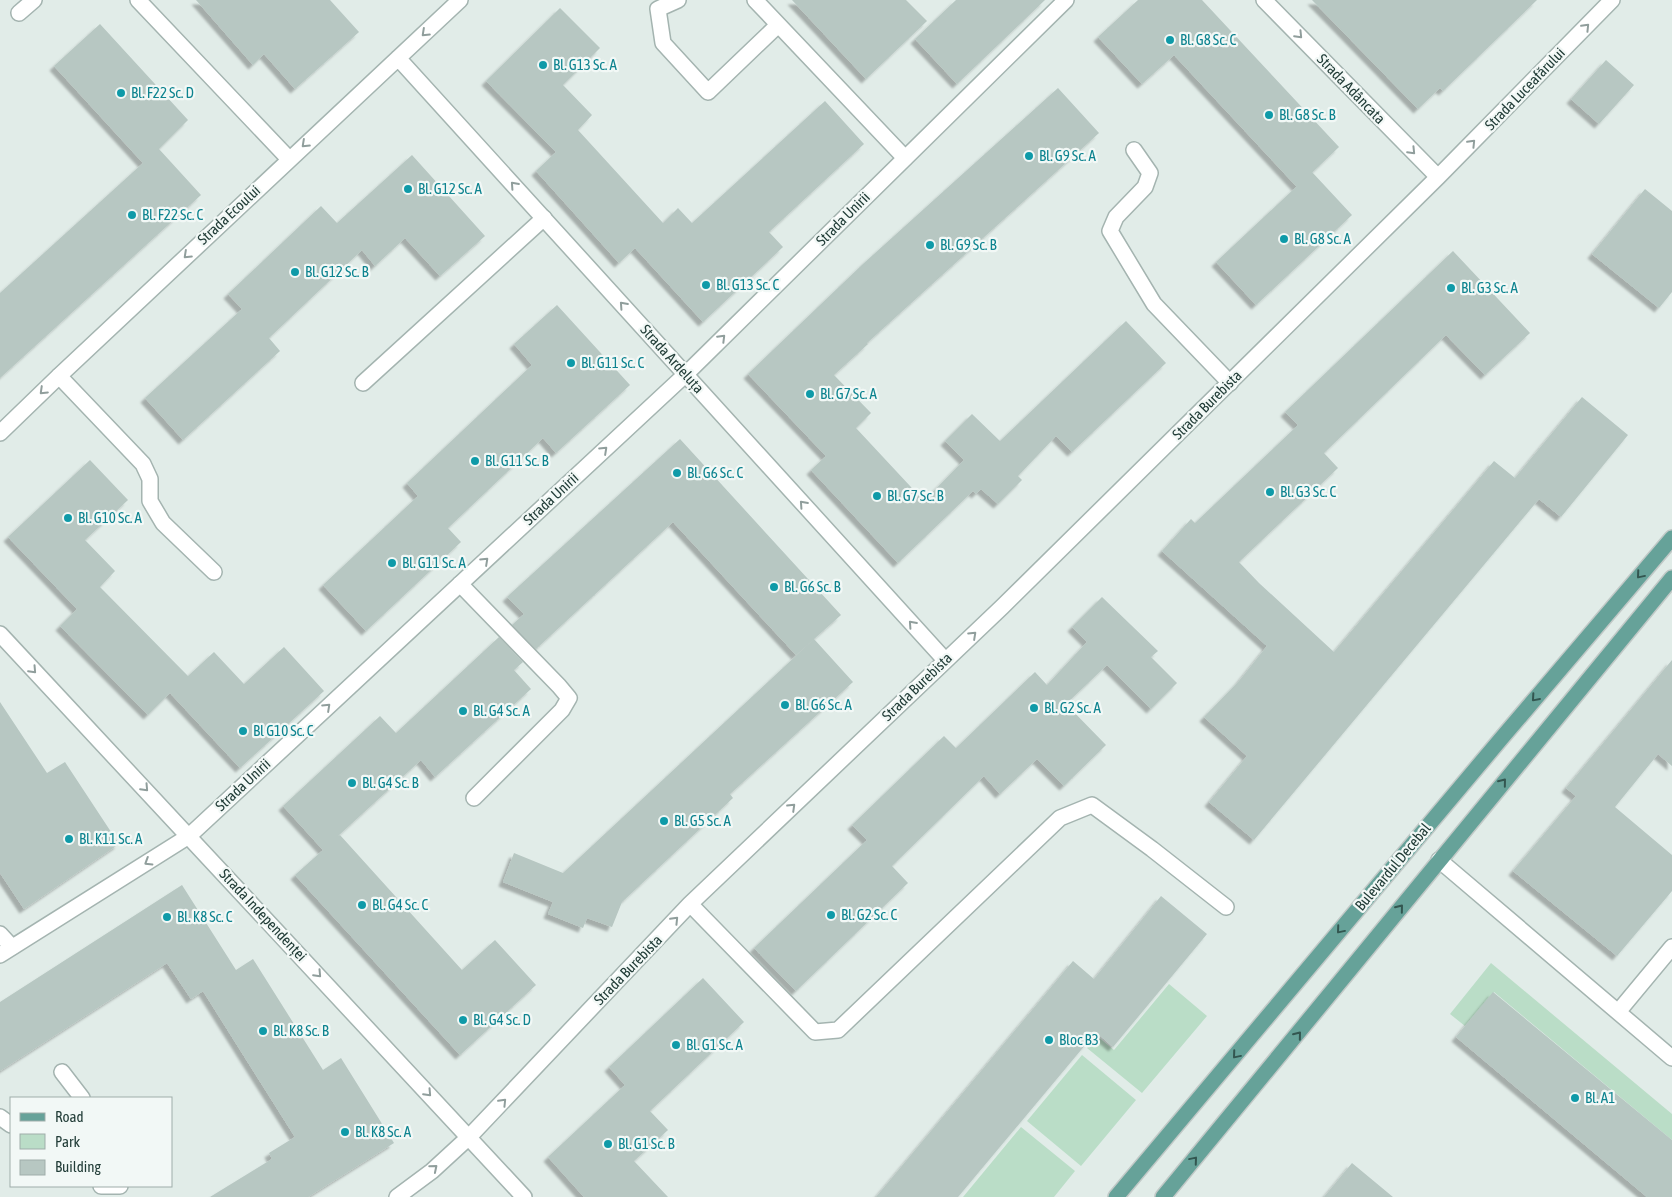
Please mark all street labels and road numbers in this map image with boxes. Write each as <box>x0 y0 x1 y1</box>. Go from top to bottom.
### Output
street label: Strada Luceafărului <box>1481 44 1568 133</box>
street label: Strada Adâncata <box>1314 50 1389 127</box>
street label: Strada Ecoului <box>194 182 263 248</box>
street label: Strada Unirii <box>812 188 873 249</box>
street label: Strada Ardeluța <box>637 321 707 396</box>
street label: Strada Burebista <box>1169 367 1245 443</box>
street label: Strada Unirii <box>520 469 582 528</box>
street label: Strada Burebista <box>878 649 955 724</box>
street label: Strada Unirii <box>212 755 274 814</box>
street label: Bulevardul Decebal <box>1351 820 1434 914</box>
street label: Strada Independenței <box>216 865 310 964</box>
street label: Strada Burebista <box>590 931 665 1008</box>

